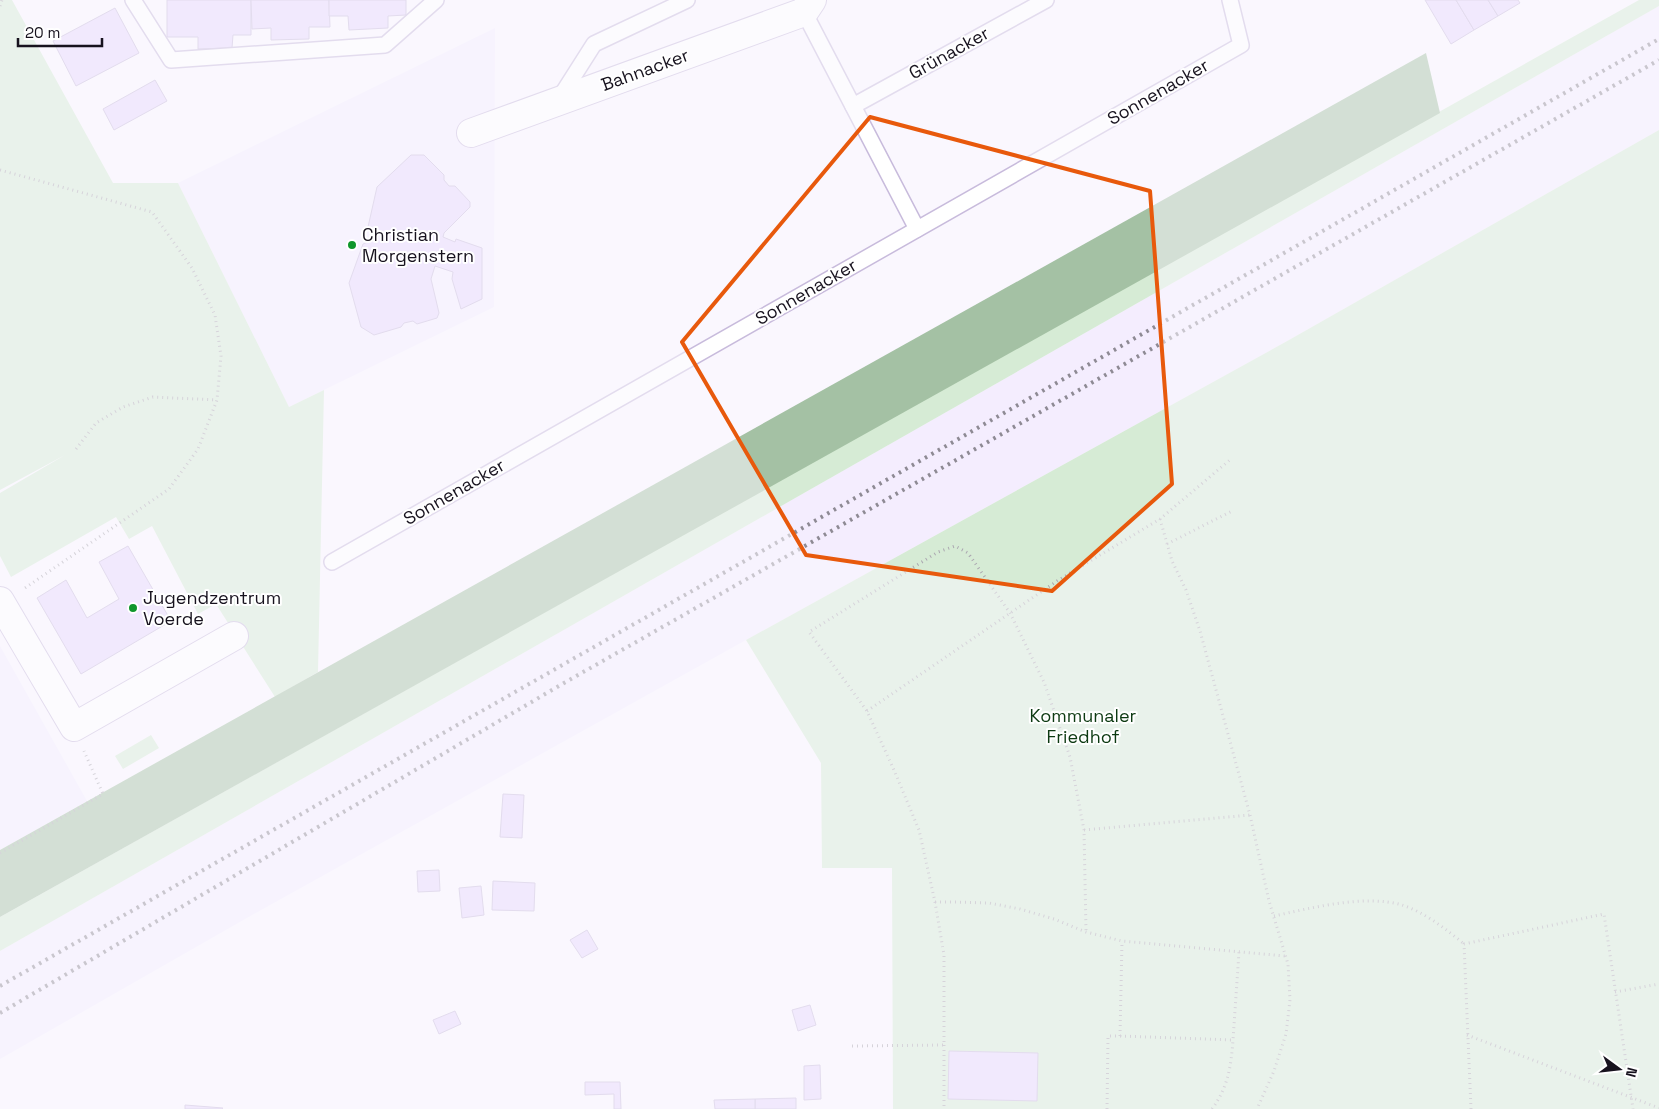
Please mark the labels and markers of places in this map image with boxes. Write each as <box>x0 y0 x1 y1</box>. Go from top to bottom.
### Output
place label: Christian Morgenstern <box>362 223 474 267</box>
marker: Christian Morgenstern <box>346 239 358 251</box>
place label: Jugendzentrum Voerde <box>143 586 281 630</box>
marker: Jugendzentrum Voerde <box>127 602 139 614</box>

